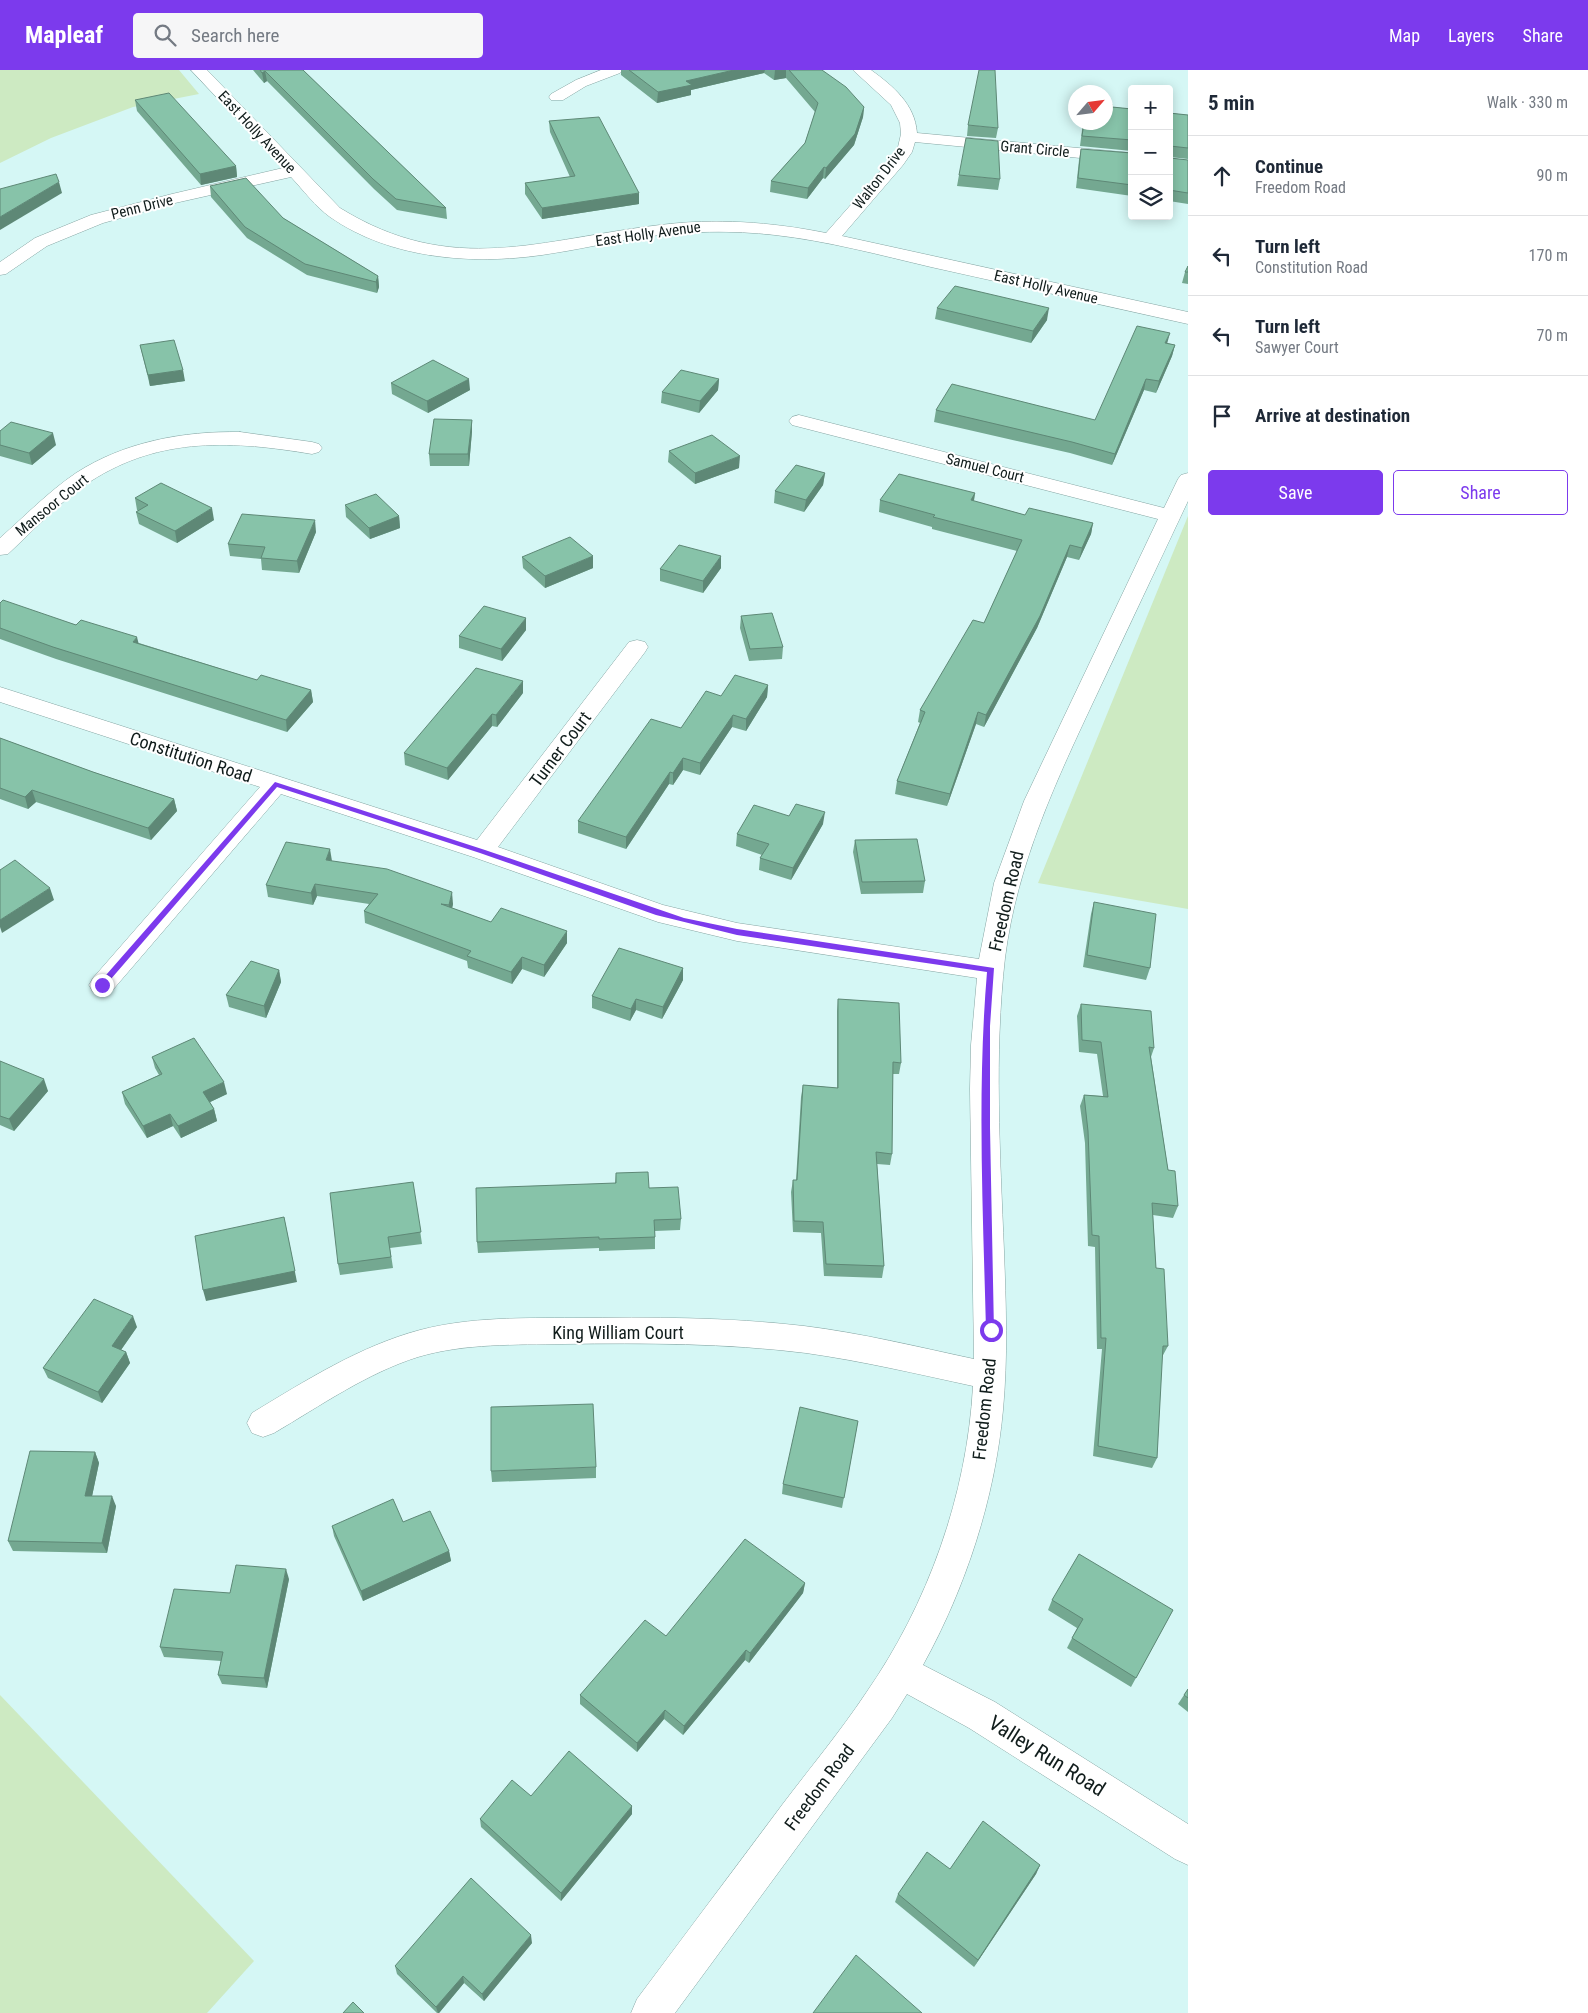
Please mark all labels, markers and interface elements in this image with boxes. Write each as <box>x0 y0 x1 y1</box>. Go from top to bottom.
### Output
search box <box>133 13 483 58</box>
text: Mapleaf <box>25 21 103 49</box>
icon: search <box>151 21 179 49</box>
text: Search here <box>191 24 279 47</box>
text: Map <box>1389 25 1420 46</box>
text: Layers <box>1448 25 1495 46</box>
text: Share <box>1523 25 1563 46</box>
north arrow <box>1068 85 1113 130</box>
map controls <box>1128 85 1173 220</box>
button: + <box>1128 85 1173 130</box>
street label: East Holly Avenue <box>214 87 300 177</box>
text: 5 min <box>1208 91 1255 115</box>
text: Walk · 330 m <box>1487 93 1568 112</box>
button: − <box>1128 130 1173 175</box>
street label: Grant Circle <box>1000 137 1070 161</box>
street label: Walton Drive <box>849 143 909 213</box>
text: Continue <box>1255 155 1323 178</box>
icon: ahead <box>1208 162 1236 190</box>
text: 90 m <box>1536 166 1568 185</box>
button: layers <box>1128 175 1173 220</box>
text: Freedom Road <box>1255 178 1346 197</box>
street label: Penn Drive <box>109 191 175 223</box>
street label: East Holly Avenue <box>594 218 702 250</box>
text: Turn left <box>1255 235 1320 258</box>
icon: left <box>1208 242 1236 270</box>
text: 170 m <box>1529 246 1568 265</box>
text: Constitution Road <box>1255 258 1368 277</box>
street label: East Holly Avenue <box>992 266 1100 308</box>
text: Turn left <box>1255 315 1320 338</box>
icon: left <box>1208 322 1236 350</box>
text: 70 m <box>1536 326 1568 345</box>
text: Sawyer Court <box>1255 338 1339 357</box>
icon: arrive <box>1208 402 1236 430</box>
text: Arrive at destination <box>1255 404 1410 427</box>
street label: Samuel Court <box>944 450 1026 486</box>
street label: Mansoor Court <box>12 470 92 540</box>
button: Save <box>1208 470 1383 515</box>
button: Share <box>1393 470 1568 515</box>
street label: Turner Court <box>525 707 595 791</box>
street label: Constitution Road <box>127 727 255 787</box>
street label: Freedom Road <box>984 849 1028 953</box>
route end <box>91 974 114 997</box>
route start <box>980 1319 1003 1342</box>
street label: King William Court <box>552 1322 684 1343</box>
street label: Freedom Road <box>968 1357 1000 1461</box>
street label: Valley Run Road <box>984 1711 1110 1801</box>
street label: Freedom Road <box>780 1740 858 1834</box>

